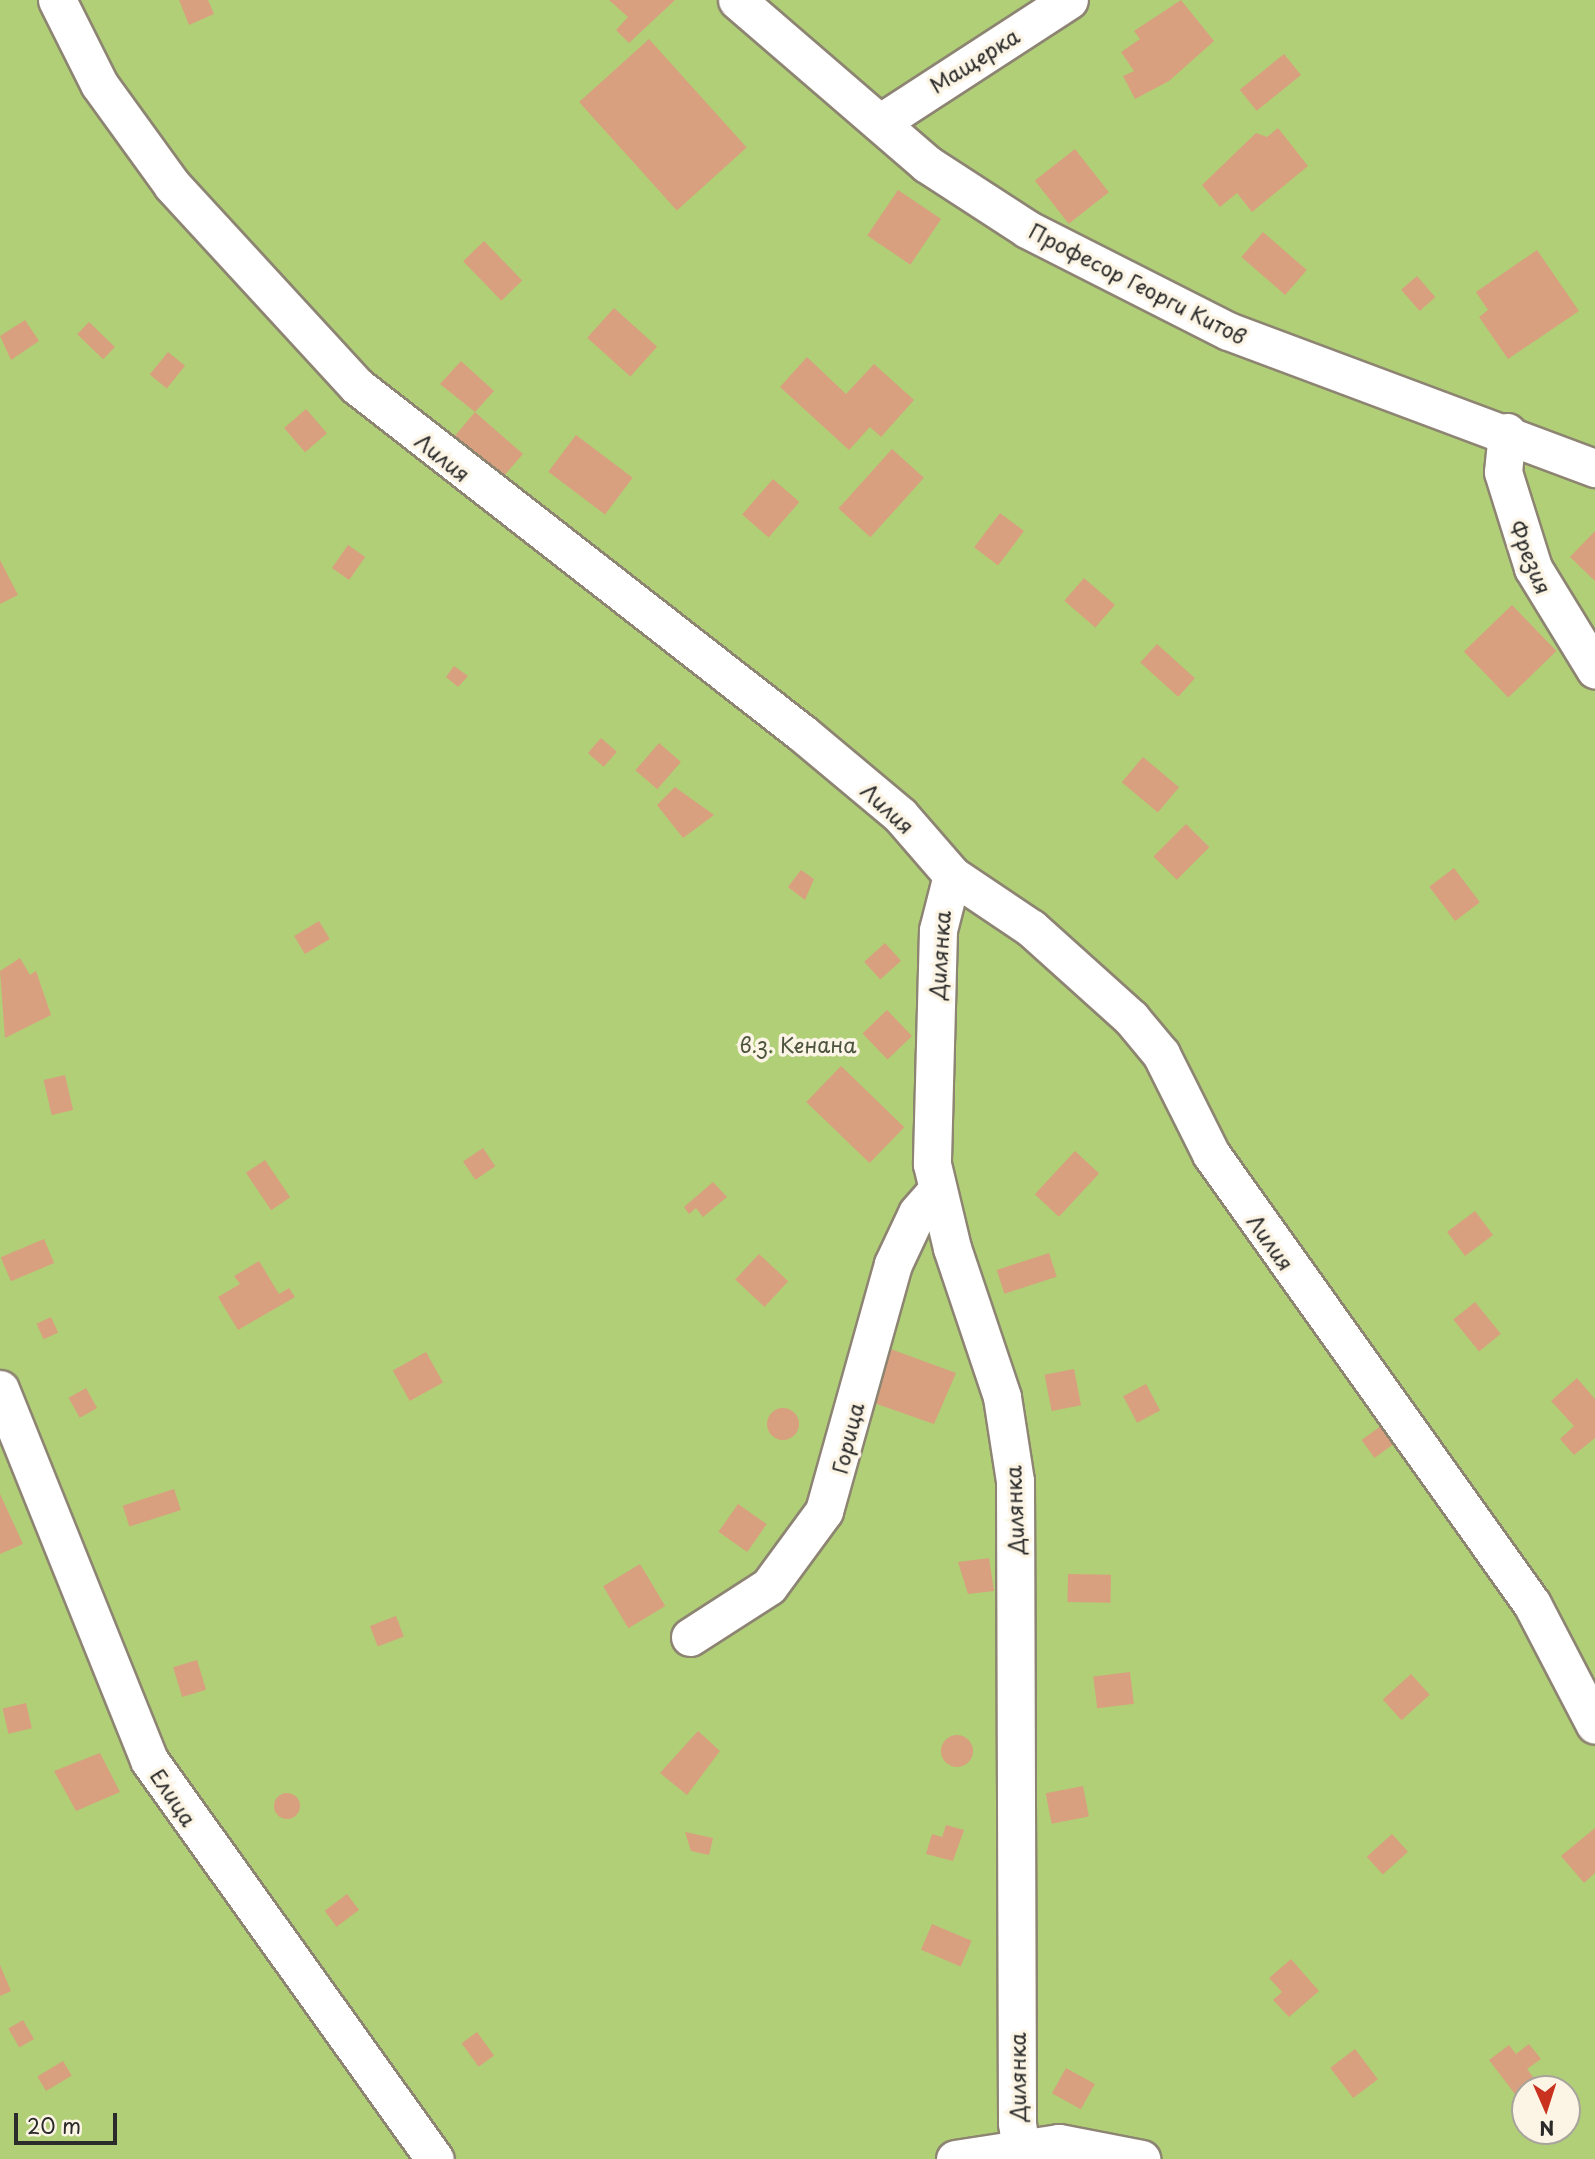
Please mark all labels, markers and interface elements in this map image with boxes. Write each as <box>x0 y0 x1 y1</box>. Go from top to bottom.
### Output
street label: Мащерка <box>925 23 1023 97</box>
street label: Професор Георги Китов <box>1025 217 1251 349</box>
street label: Лилия <box>411 428 475 486</box>
street label: Фрезия <box>1505 517 1557 597</box>
street label: Лилия <box>857 777 919 839</box>
street label: Дилянка <box>923 910 955 1000</box>
park label: в.з. Кенана <box>739 1031 857 1057</box>
street label: Лилия <box>1243 1209 1299 1275</box>
street label: Горица <box>826 1400 868 1476</box>
street label: Дилянка <box>1000 1465 1028 1555</box>
street label: Елица <box>146 1764 202 1830</box>
street label: Дилянка <box>1004 2033 1030 2121</box>
north arrow <box>1511 2075 1581 2145</box>
scale bar <box>18 2100 121 2144</box>
text: 20 m <box>27 2109 81 2141</box>
text: N <box>1539 2115 1555 2143</box>

